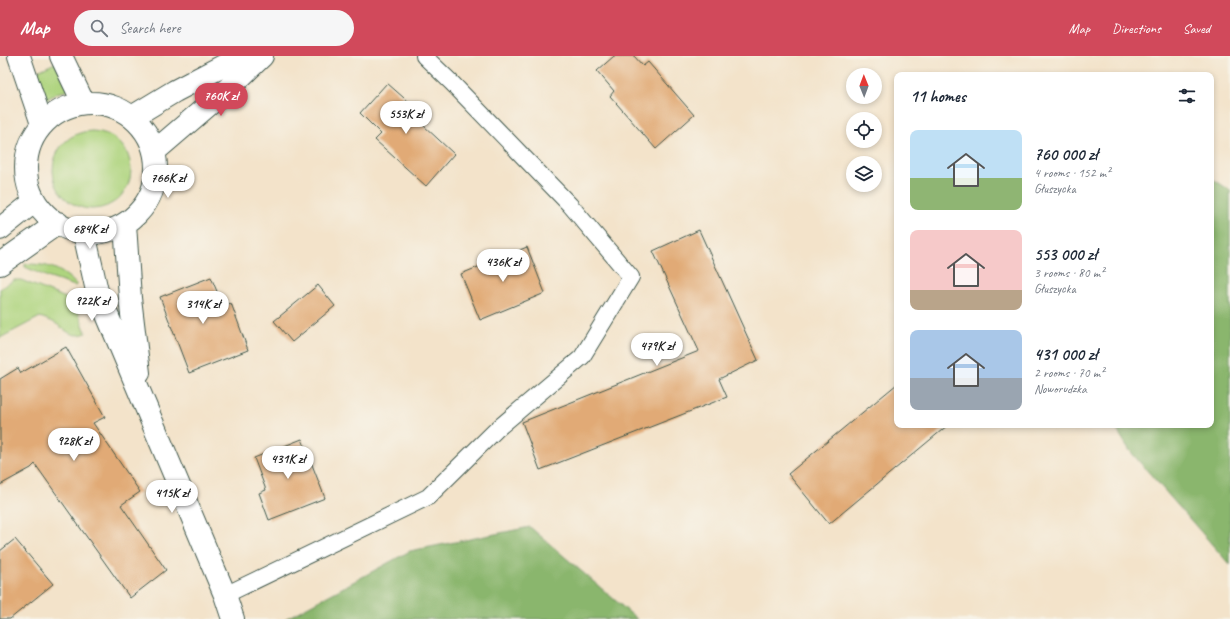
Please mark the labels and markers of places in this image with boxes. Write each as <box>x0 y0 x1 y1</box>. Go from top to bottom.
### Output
pin: 760K zł <box>184 83 258 117</box>
pin: 553K zł <box>369 101 443 135</box>
pin: 766K zł <box>131 165 205 199</box>
pin: 684K zł <box>53 216 127 250</box>
pin: 436K zł <box>466 249 540 283</box>
pin: 922K zł <box>55 288 129 322</box>
pin: 314K zł <box>166 291 240 325</box>
pin: 479K zł <box>620 333 694 367</box>
pin: 928K zł <box>37 428 111 462</box>
pin: 431K zł <box>251 446 325 480</box>
pin: 415K zł <box>135 480 209 514</box>

